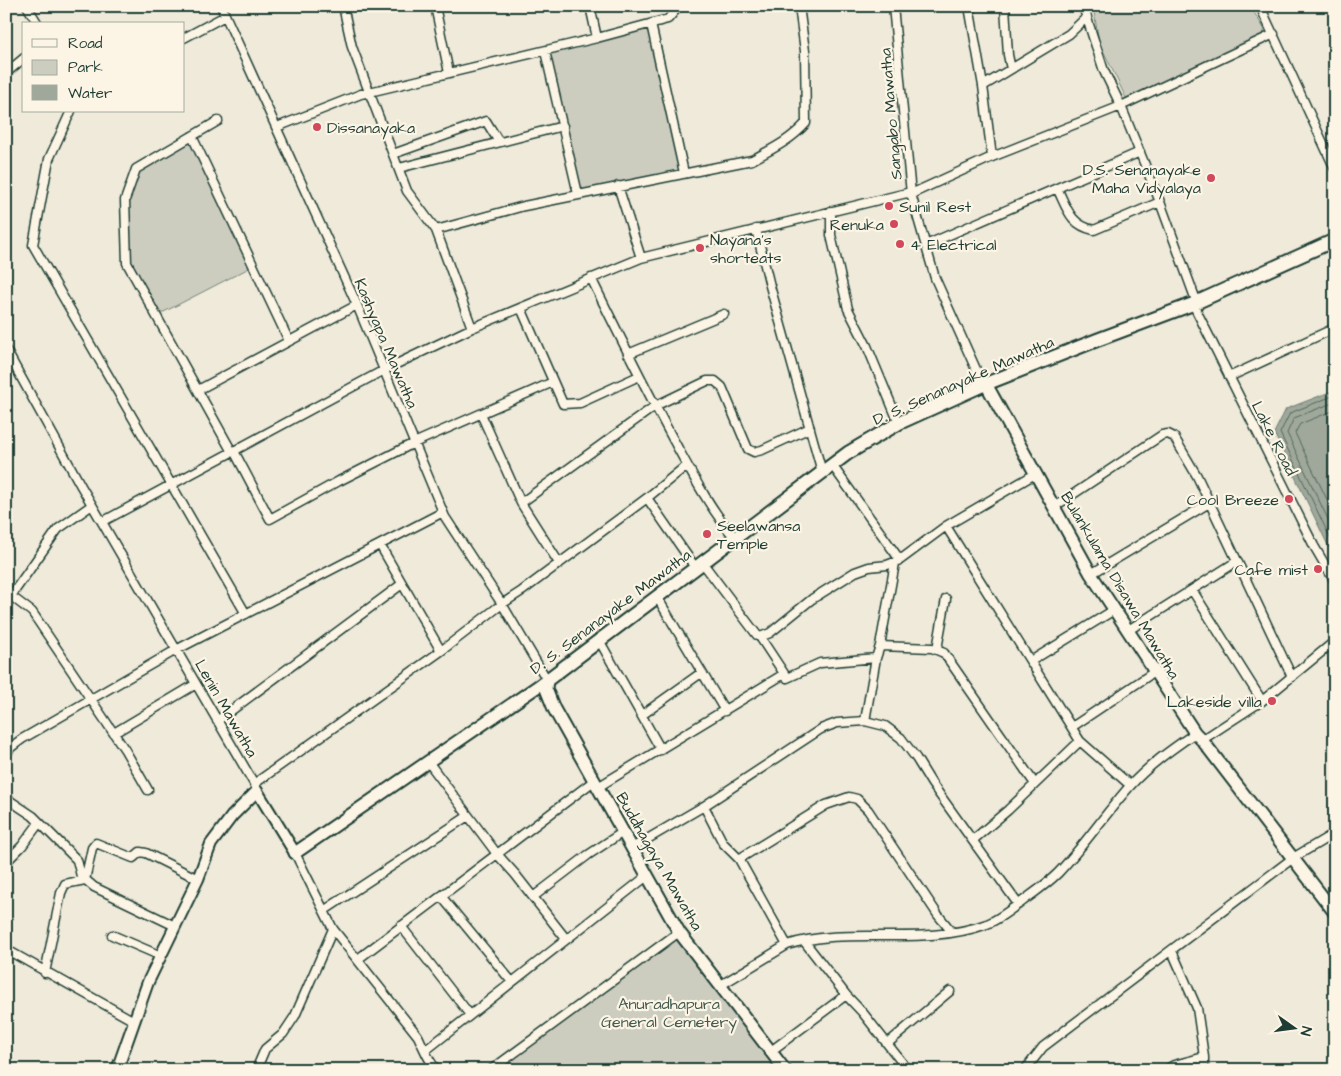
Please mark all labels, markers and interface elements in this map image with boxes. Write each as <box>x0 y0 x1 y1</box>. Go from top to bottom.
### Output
legend <box>22 22 185 112</box>
text: Road <box>68 33 103 54</box>
street label: Sangabo Mawatha <box>874 47 909 181</box>
text: Park <box>68 57 103 78</box>
text: Water <box>68 83 112 104</box>
place label: Dissanayaka <box>327 117 415 140</box>
marker: Dissanayaka <box>311 121 323 133</box>
place label: D.S. Senanayake Maha Vidyalaya <box>1083 159 1201 200</box>
marker: D.S. Senanayake Maha Vidyalaya <box>1205 172 1217 184</box>
place label: Sunil Rest <box>899 196 972 218</box>
marker: Sunil Rest <box>883 200 895 212</box>
place label: Renuka <box>830 214 884 236</box>
marker: Renuka <box>888 218 900 230</box>
place label: Nayana's shorteats <box>710 229 782 269</box>
place label: 4 Electrical <box>910 234 997 256</box>
marker: 4 Electrical <box>894 238 906 250</box>
marker: Nayana's shorteats <box>694 242 706 254</box>
street label: Kashyapa Mawatha <box>348 275 423 412</box>
street label: D. S. Senanayake Mawatha <box>869 331 1058 432</box>
street label: Lake Road <box>1246 397 1302 479</box>
street label: Bulankulama Disawa Mawatha <box>1055 488 1185 683</box>
place label: Cool Breeze <box>1187 489 1279 511</box>
marker: Cool Breeze <box>1283 493 1295 505</box>
place label: Seelawansa Temple <box>717 515 801 555</box>
marker: Seelawansa Temple <box>701 528 713 540</box>
street label: D. S. Senanayake Mawatha <box>526 544 696 680</box>
place label: Cafe mist <box>1235 559 1309 581</box>
marker: Cafe mist <box>1312 563 1324 575</box>
street label: Lenin Mawatha <box>189 656 263 761</box>
place label: Lakeside villa <box>1167 691 1262 713</box>
marker: Lakeside villa <box>1266 695 1278 707</box>
street label: Buddhagaya Mawatha <box>610 788 708 935</box>
park label: Anuradhapura General Cemetery <box>601 993 737 1034</box>
north arrow <box>1268 1004 1318 1054</box>
text: N <box>1295 1024 1316 1038</box>

